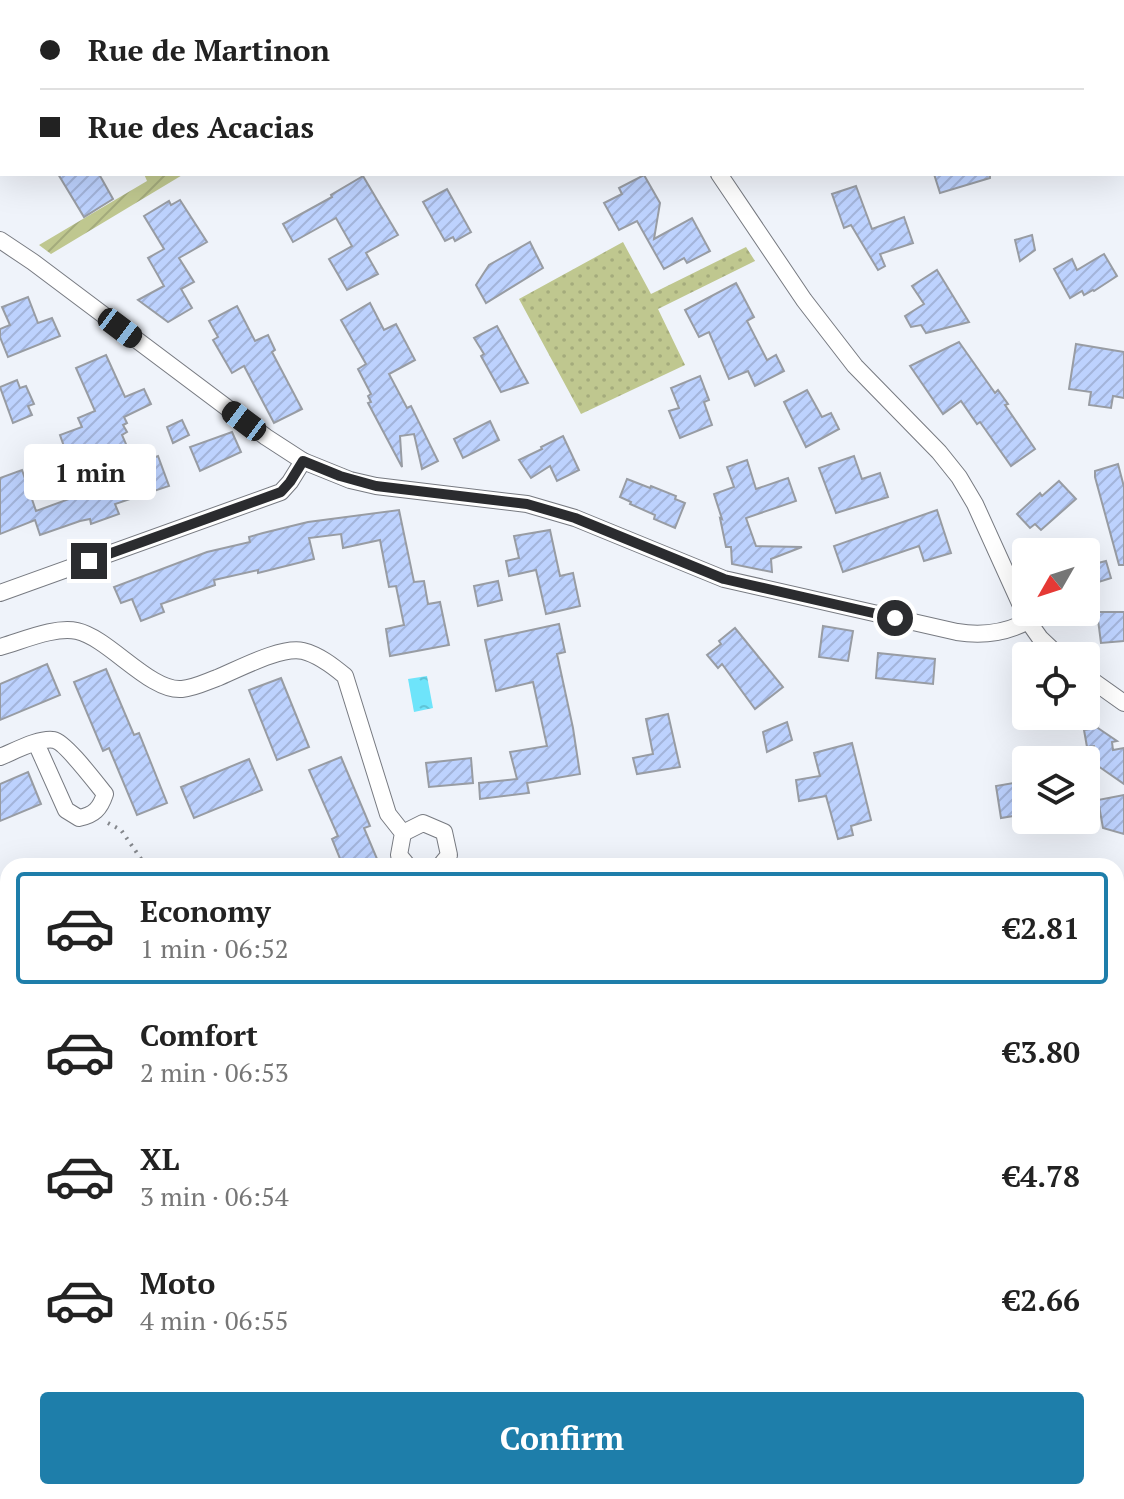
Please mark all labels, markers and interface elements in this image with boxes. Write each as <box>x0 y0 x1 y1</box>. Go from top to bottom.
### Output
text: Rue de Martinon <box>88 30 330 70</box>
text: Rue des Acacias <box>88 107 314 147</box>
car <box>94 304 146 352</box>
car <box>218 397 270 445</box>
callout: 1 min <box>23 445 155 501</box>
text: 1 min <box>54 455 126 489</box>
north arrow <box>1012 538 1100 626</box>
map controls <box>1012 538 1100 834</box>
route end <box>71 543 107 579</box>
route start <box>877 600 913 636</box>
button: locate <box>1012 642 1100 730</box>
button: layers <box>1012 746 1100 834</box>
text: Economy <box>140 891 271 931</box>
icon: car <box>44 892 116 964</box>
text: €2.81 <box>1003 908 1080 948</box>
text: 1 min · 06:52 <box>140 931 289 965</box>
text: Comfort <box>140 1015 258 1055</box>
icon: car <box>44 1016 116 1088</box>
text: €3.80 <box>1003 1032 1080 1072</box>
text: 2 min · 06:53 <box>140 1055 289 1089</box>
text: XL <box>140 1139 179 1179</box>
icon: car <box>44 1140 116 1212</box>
text: €4.78 <box>1003 1156 1080 1196</box>
text: 3 min · 06:54 <box>140 1179 289 1213</box>
text: Moto <box>140 1263 215 1303</box>
icon: car <box>44 1264 116 1336</box>
text: €2.66 <box>1003 1280 1080 1320</box>
text: 4 min · 06:55 <box>140 1303 289 1337</box>
button: Confirm <box>40 1392 1084 1484</box>

